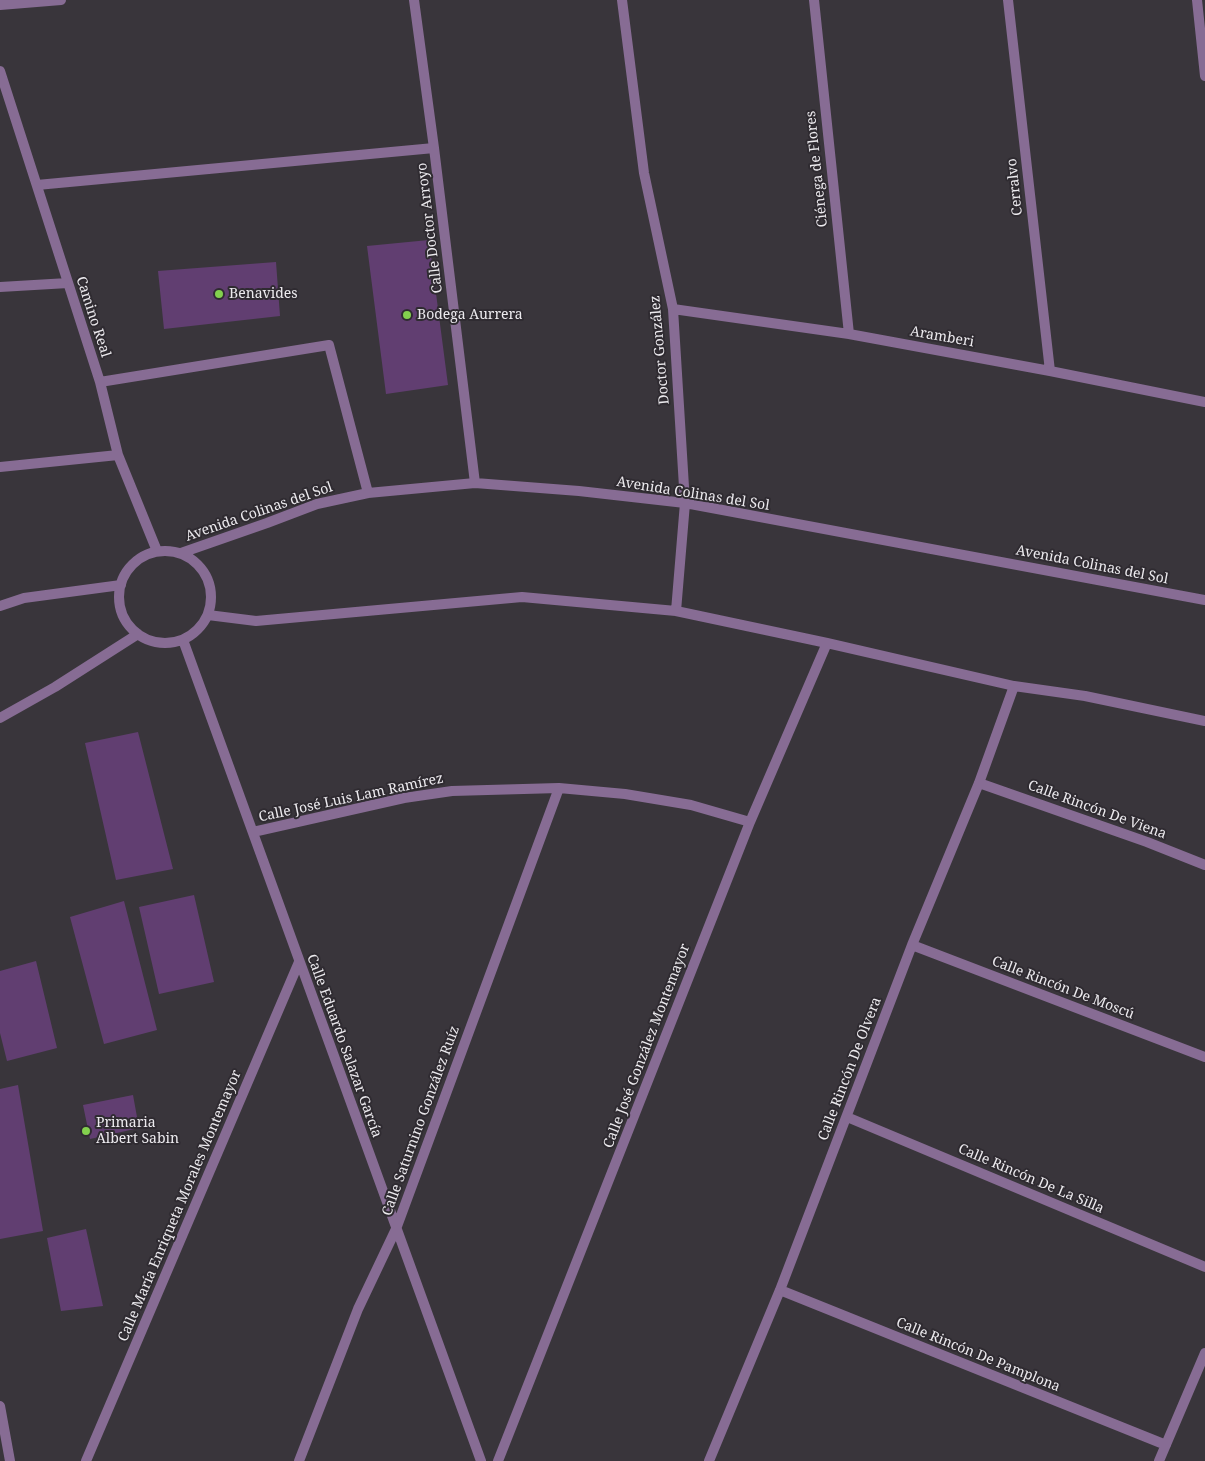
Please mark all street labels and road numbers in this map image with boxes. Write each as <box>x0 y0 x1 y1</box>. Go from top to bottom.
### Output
street label: Ciénega de Flores <box>803 110 831 228</box>
street label: Cerralvo <box>1004 158 1026 216</box>
street label: Calle Doctor Arroyo <box>414 162 446 294</box>
street label: Camino Real <box>72 275 114 359</box>
street label: Doctor González <box>647 295 673 405</box>
street label: Aramberi <box>909 323 975 351</box>
street label: Avenida Colinas del Sol <box>615 474 771 514</box>
street label: Avenida Colinas del Sol <box>183 479 335 545</box>
street label: Avenida Colinas del Sol <box>1014 542 1170 588</box>
street label: Calle José Luis Lam Ramírez <box>257 770 445 826</box>
street label: Calle Rincón De Viena <box>1025 777 1169 843</box>
street label: Calle José González Montemayor <box>600 941 694 1151</box>
street label: Calle Eduardo Salazar García <box>303 952 385 1140</box>
street label: Calle Rincón De Moscú <box>989 953 1137 1023</box>
street label: Calle Rincón De Olvera <box>815 995 885 1143</box>
street label: Calle Saturnino González Ruíz <box>379 1024 463 1218</box>
street label: Calle María Enriqueta Morales Montemayor <box>115 1068 245 1344</box>
street label: Calle Rincón De La Silla <box>956 1141 1106 1217</box>
street label: Calle Rincón De Pamplona <box>894 1314 1062 1396</box>

